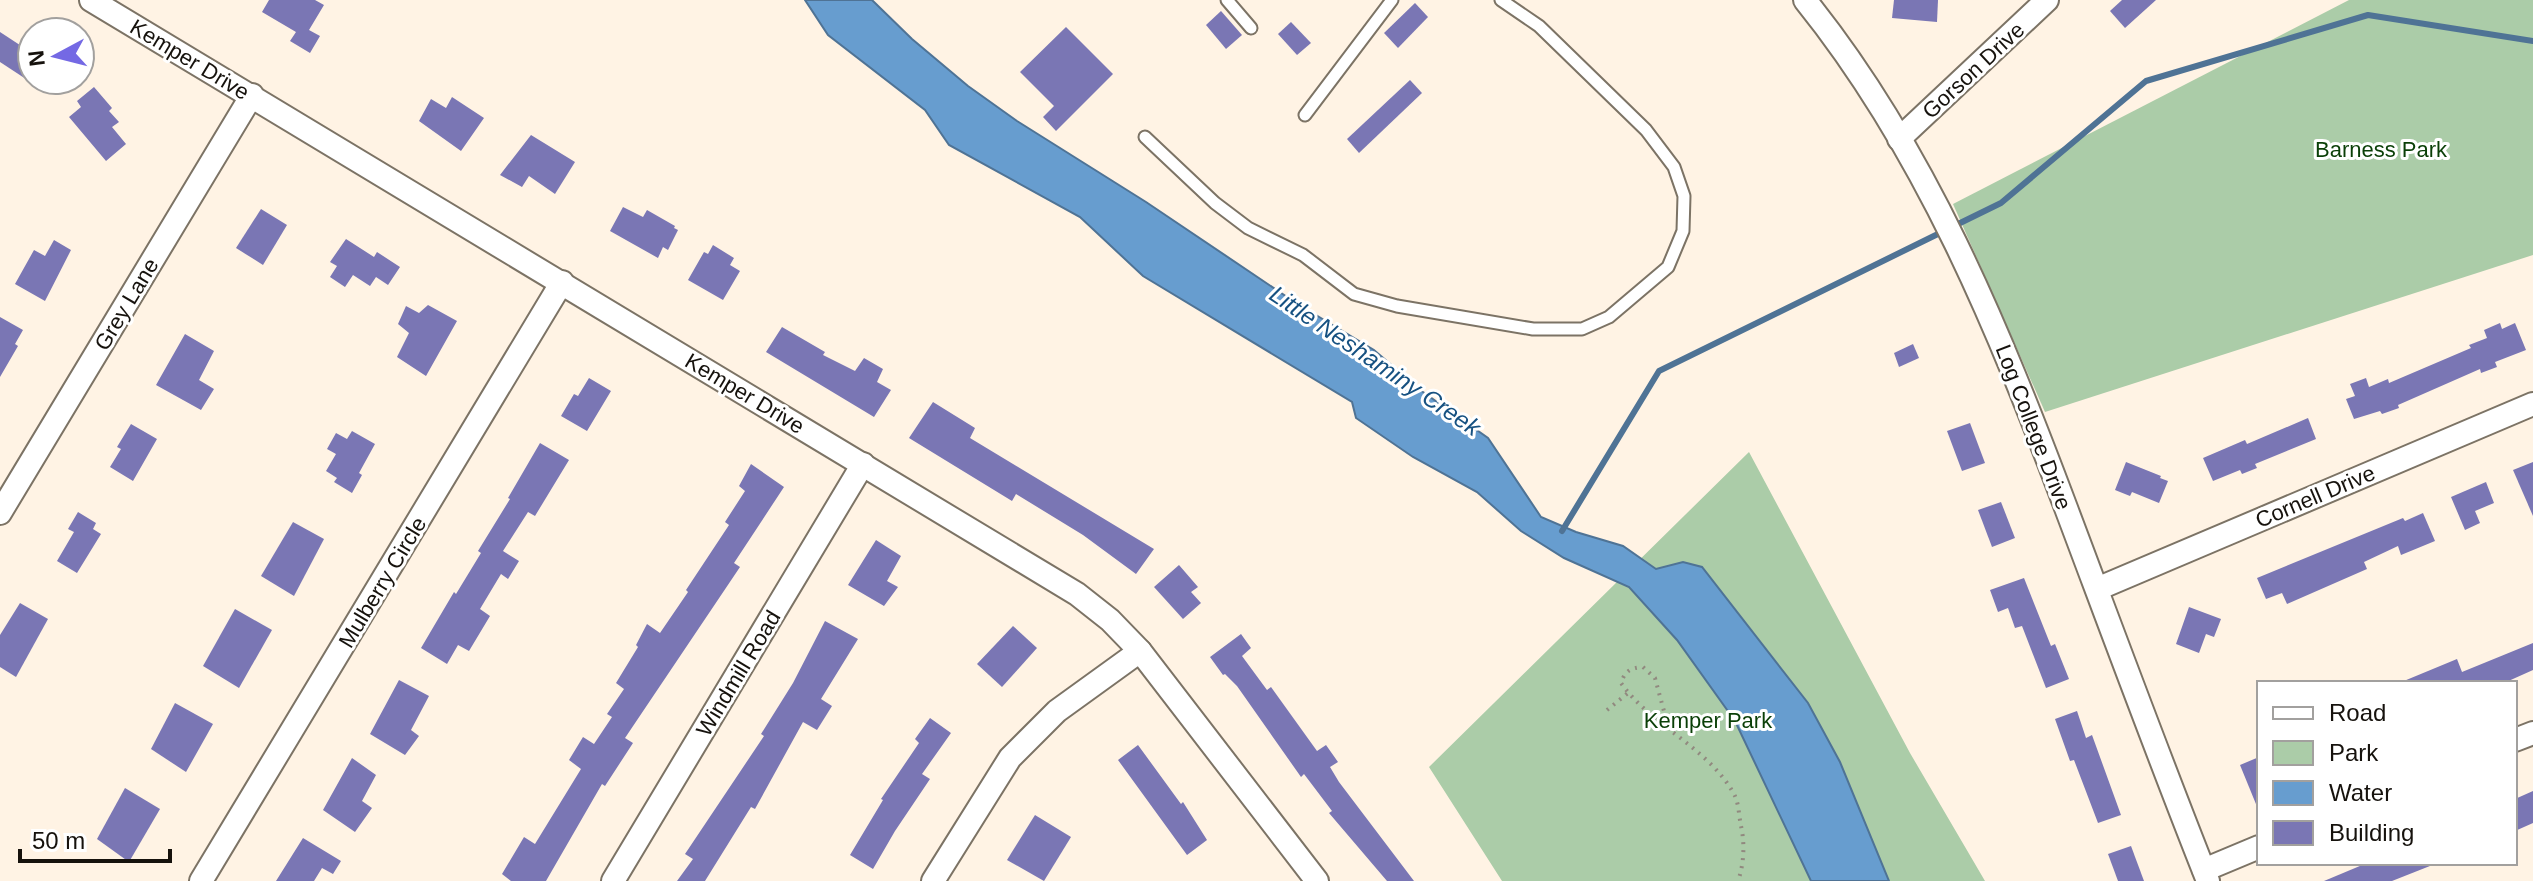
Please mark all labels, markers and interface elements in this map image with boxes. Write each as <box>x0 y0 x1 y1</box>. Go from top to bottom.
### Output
street label: Kemper Drive <box>126 14 254 105</box>
north arrow <box>16 16 96 96</box>
street label: Gorson Drive <box>1917 17 2029 124</box>
text: N <box>23 49 50 68</box>
park label: Barness Park <box>2315 137 2448 162</box>
street label: Grey Lane <box>89 254 164 355</box>
water label: Little Neshaminy Creek <box>1265 280 1487 442</box>
street label: Log College Drive <box>1991 341 2077 513</box>
street label: Kemper Drive <box>681 348 809 439</box>
street label: Cornell Drive <box>2252 460 2379 533</box>
street label: Mulberry Circle <box>334 512 431 652</box>
street label: Windmill Road <box>691 606 786 740</box>
legend <box>2257 681 2517 865</box>
text: Road <box>2329 699 2386 726</box>
park label: Kemper Park <box>1644 708 1773 733</box>
text: Park <box>2329 739 2379 766</box>
text: Water <box>2329 779 2392 806</box>
scale bar <box>20 813 170 863</box>
text: Building <box>2329 819 2414 846</box>
text: 50 m <box>32 827 85 854</box>

